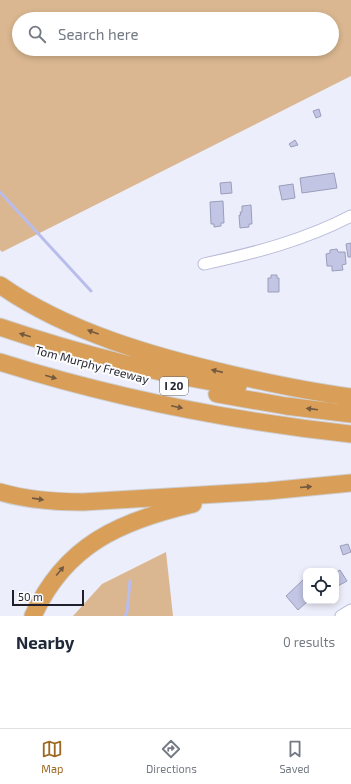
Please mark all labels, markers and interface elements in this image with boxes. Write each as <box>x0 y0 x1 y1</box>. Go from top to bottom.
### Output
search box <box>12 12 339 56</box>
icon: search <box>26 23 48 45</box>
text: Search here <box>58 25 139 43</box>
one-way arrow <box>86 329 98 335</box>
one-way arrow <box>19 332 31 338</box>
street label: Tom Murphy Freeway <box>34 342 151 386</box>
one-way arrow <box>211 367 223 373</box>
one-way arrow <box>45 374 57 380</box>
road number: I 20 <box>160 377 188 395</box>
one-way arrow <box>171 405 183 411</box>
one-way arrow <box>306 406 318 413</box>
one-way arrow <box>300 484 313 490</box>
one-way arrow <box>32 496 44 502</box>
one-way arrow <box>56 566 65 576</box>
map controls <box>303 568 339 604</box>
button: locate <box>303 568 339 604</box>
scale bar <box>12 588 84 607</box>
text: 50 m <box>18 590 43 603</box>
text: Nearby <box>16 632 74 652</box>
text: 0 results <box>283 634 335 650</box>
tab: Map <box>41 738 63 775</box>
tab: Directions <box>146 738 197 775</box>
tab: Saved <box>279 738 310 775</box>

